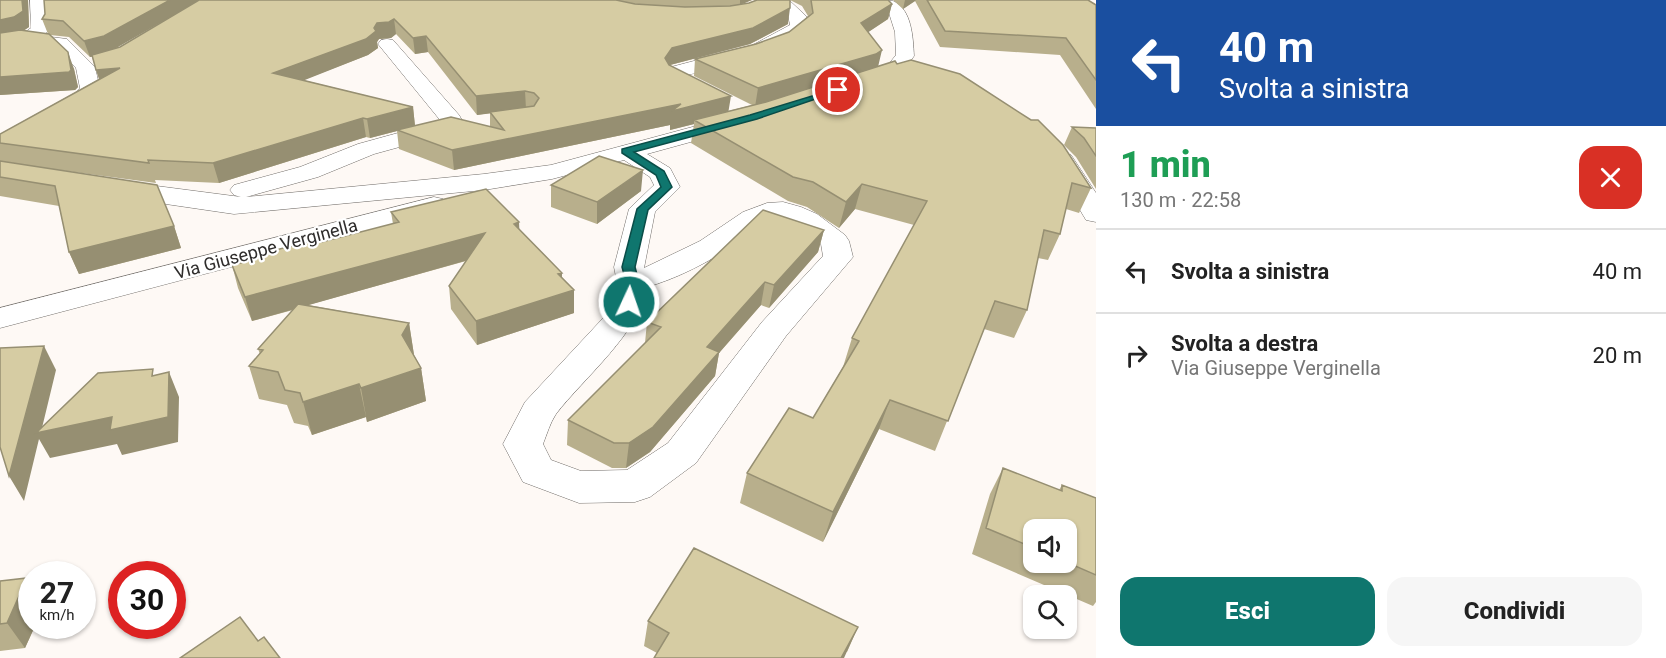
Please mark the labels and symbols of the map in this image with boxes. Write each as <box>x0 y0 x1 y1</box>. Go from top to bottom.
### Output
pin <box>812 64 863 115</box>
street label: Via Giuseppe Verginella <box>172 214 360 283</box>
position arrow <box>597 270 661 334</box>
speed limit sign: 30 <box>108 561 186 639</box>

